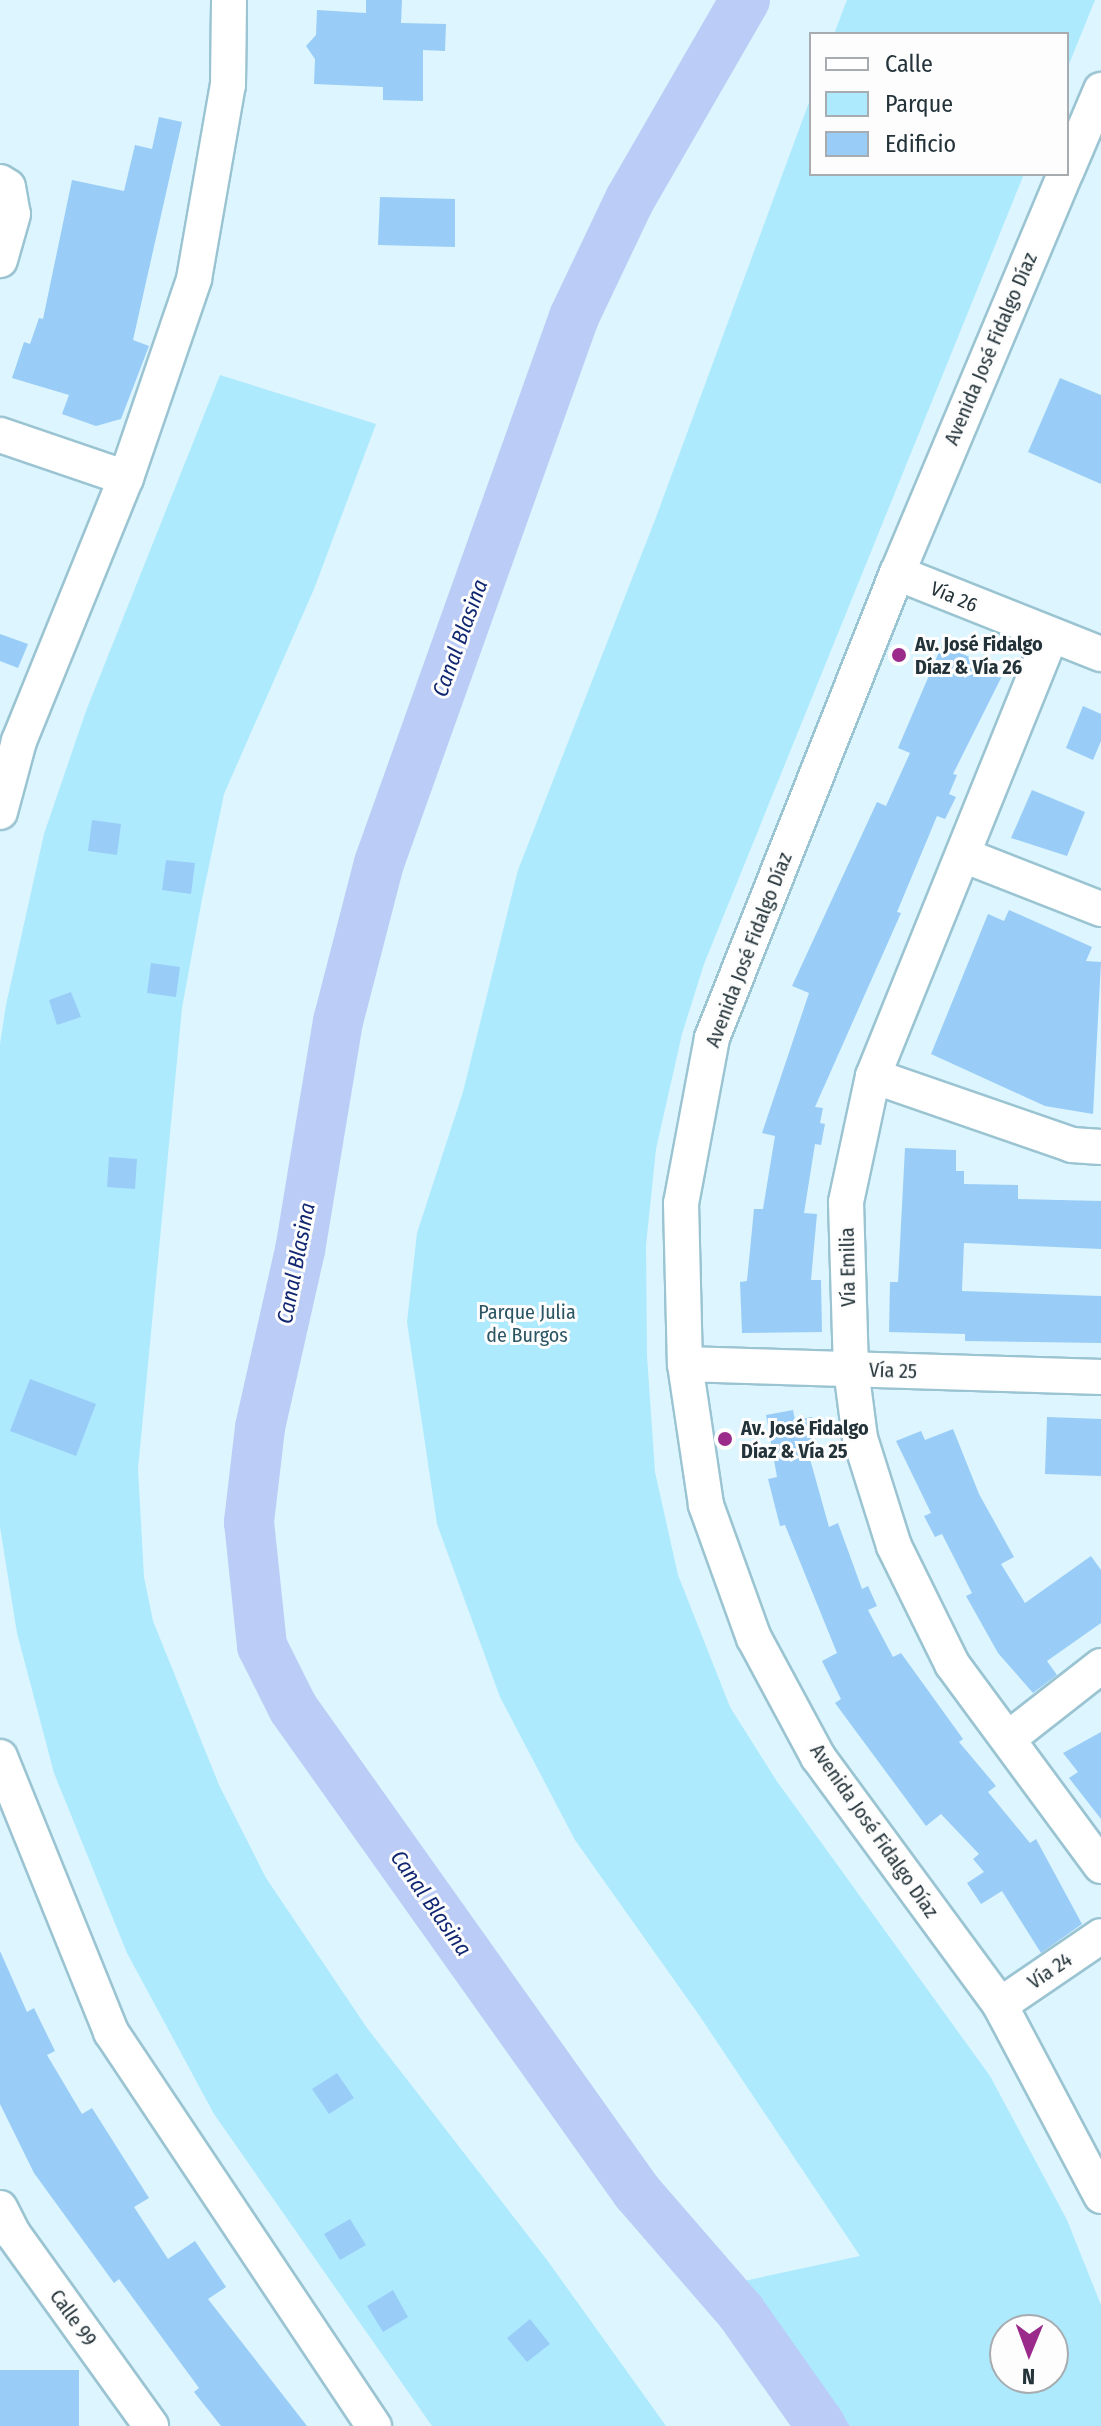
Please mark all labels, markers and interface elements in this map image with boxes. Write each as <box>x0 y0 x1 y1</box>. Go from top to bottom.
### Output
legend <box>809 32 1069 176</box>
text: Calle <box>885 50 933 78</box>
text: Parque <box>885 90 953 118</box>
text: Edificio <box>885 130 956 158</box>
street label: Avenida José Fidalgo Díaz <box>940 249 1042 449</box>
water label: Canal Blasina <box>427 576 493 700</box>
street label: Vía 26 <box>927 576 981 618</box>
place label: Av. José Fidalgo Díaz & Vía 26 <box>915 632 1043 679</box>
marker: Av. José Fidalgo Díaz & Vía 26 <box>890 646 908 664</box>
street label: Avenida José Fidalgo Díaz <box>701 849 797 1051</box>
water label: Canal Blasina <box>271 1200 321 1326</box>
street label: Vía Emilia <box>835 1227 861 1307</box>
park label: Parque Julia de Burgos <box>478 1301 576 1348</box>
street label: Vía 25 <box>869 1358 917 1384</box>
place label: Av. José Fidalgo Díaz & Vía 25 <box>741 1416 869 1463</box>
marker: Av. José Fidalgo Díaz & Vía 25 <box>716 1430 734 1448</box>
street label: Avenida José Fidalgo Díaz <box>805 1740 943 1922</box>
water label: Canal Blasina <box>385 1845 477 1961</box>
street label: Vía 24 <box>1023 1948 1077 1994</box>
street label: Calle 99 <box>44 2285 102 2351</box>
north arrow <box>989 2314 1069 2394</box>
text: N <box>1022 2363 1035 2390</box>

